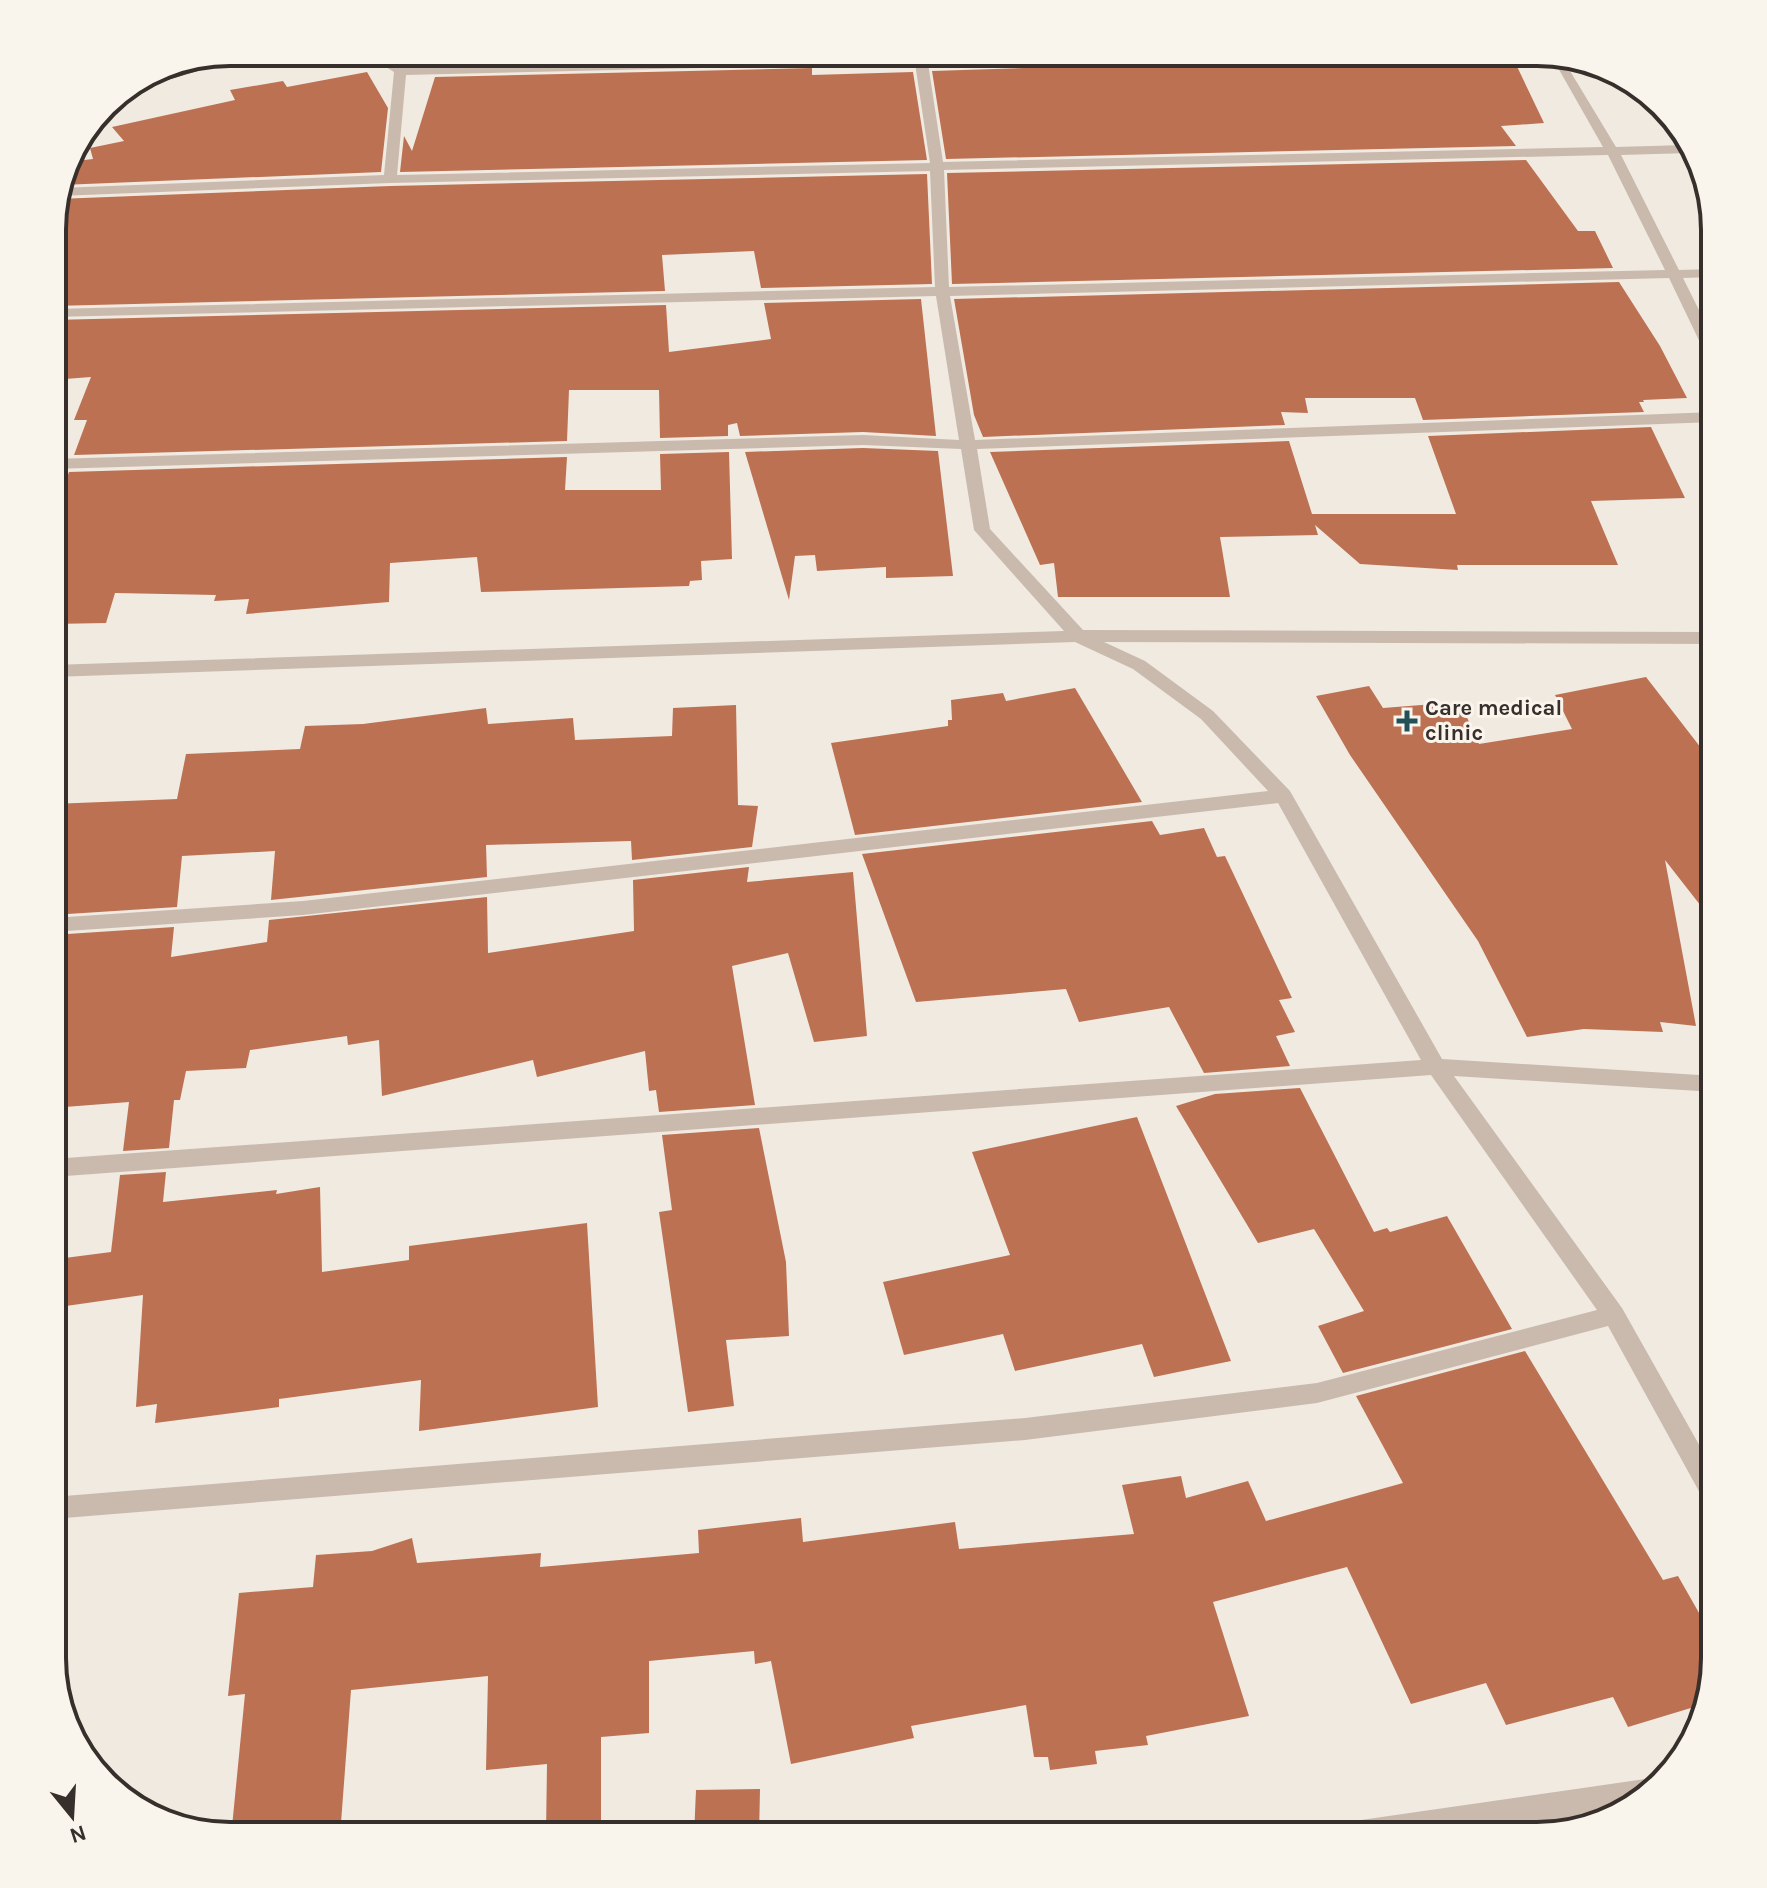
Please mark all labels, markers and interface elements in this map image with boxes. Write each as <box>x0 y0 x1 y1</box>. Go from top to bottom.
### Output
place label: Care medical clinic <box>1425 695 1562 746</box>
marker: Care medical clinic <box>1396 710 1418 732</box>
north arrow <box>32 1776 112 1856</box>
text: N <box>66 1819 89 1849</box>

